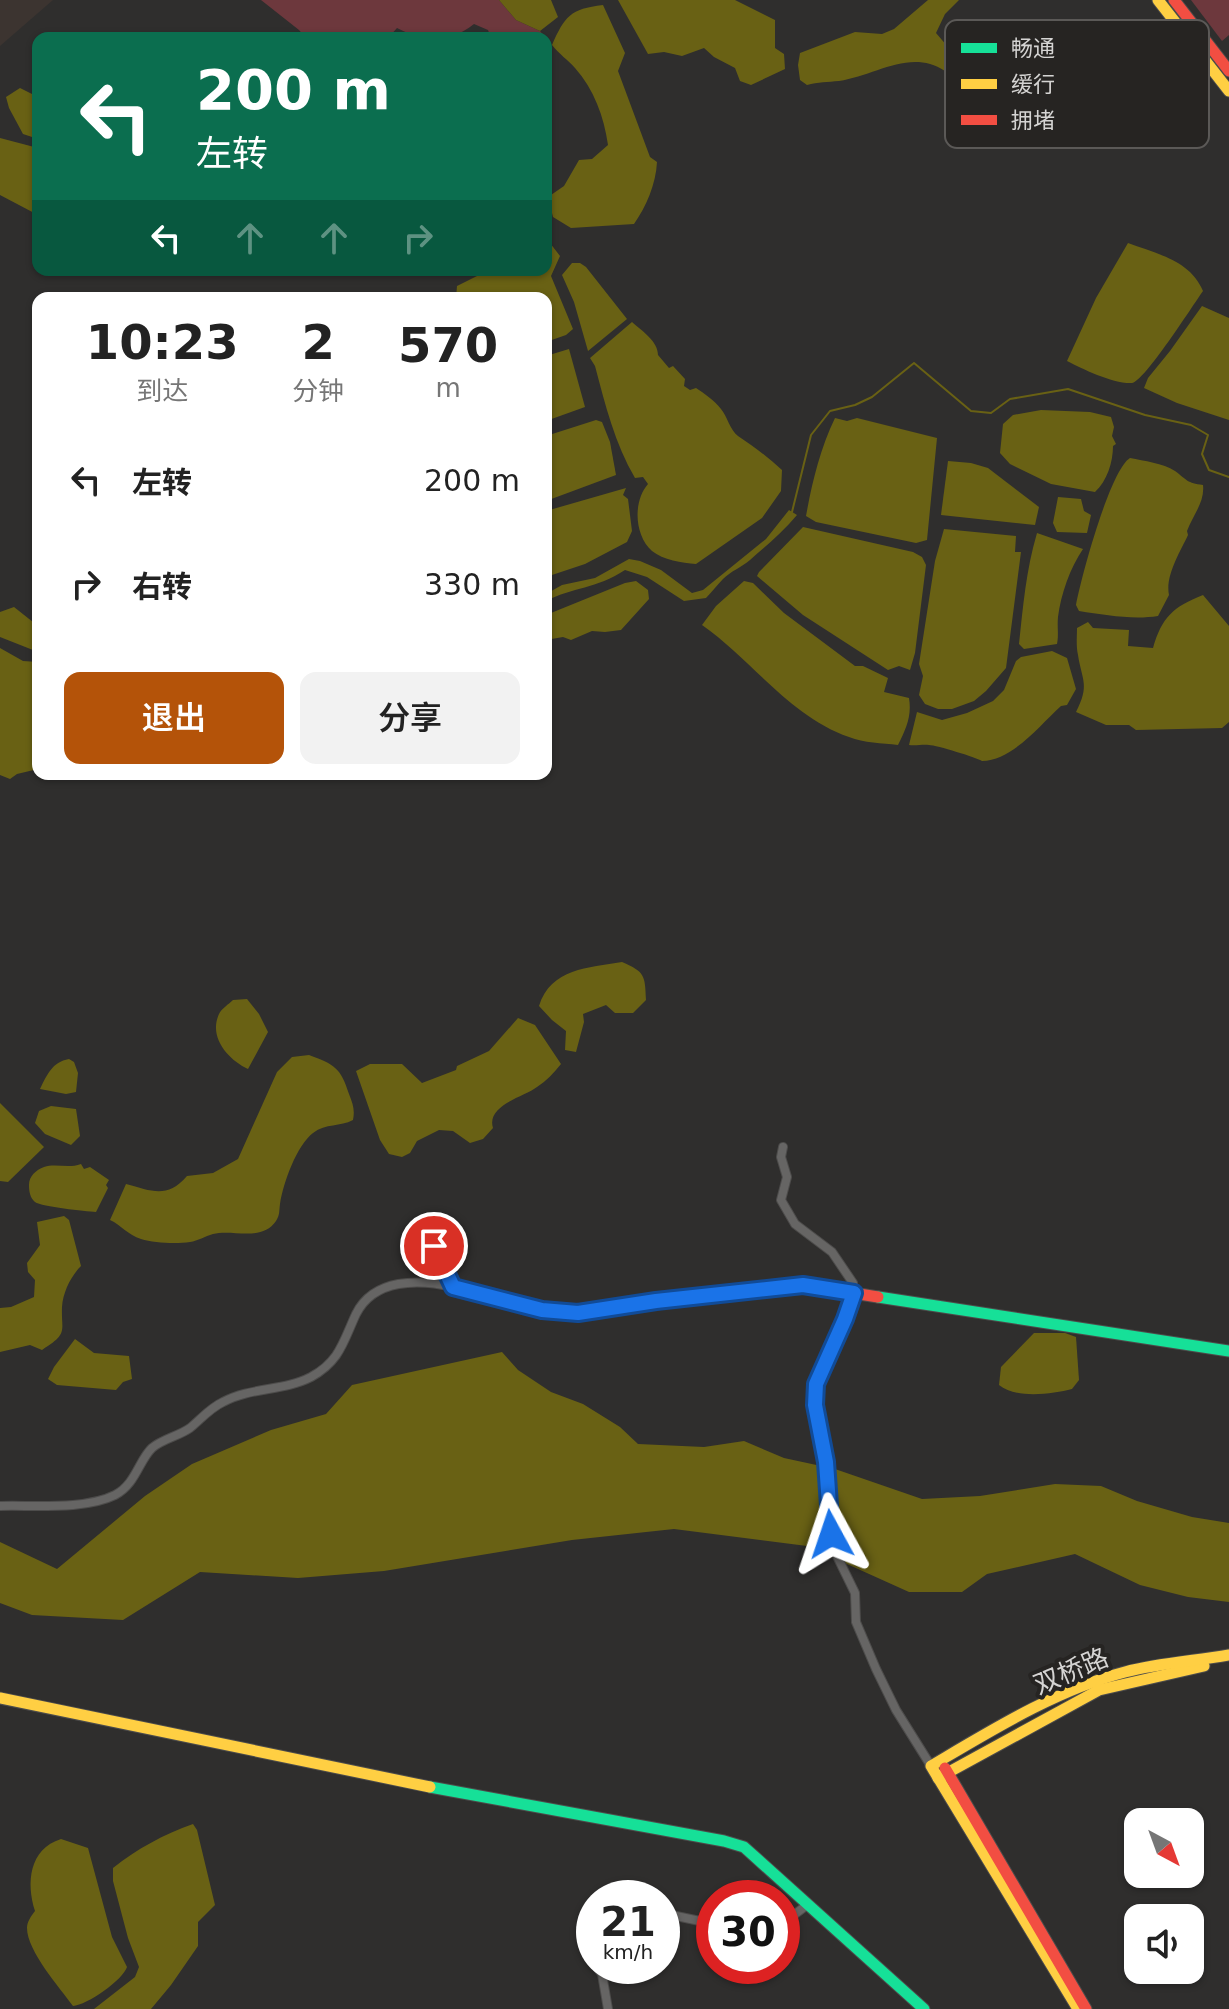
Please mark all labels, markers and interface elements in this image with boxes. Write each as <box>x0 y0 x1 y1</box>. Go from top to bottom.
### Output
legend <box>945 20 1209 148</box>
text: 畅通 <box>1011 36 1055 61</box>
text: 200 m <box>196 57 391 122</box>
icon: left <box>64 64 168 168</box>
text: 缓行 <box>1011 72 1055 97</box>
text: 拥堵 <box>1011 108 1055 133</box>
text: 左转 <box>196 133 268 174</box>
icon: left <box>144 216 188 260</box>
icon: ahead <box>228 216 272 260</box>
icon: ahead <box>312 216 356 260</box>
icon: right <box>396 216 440 260</box>
text: 10:23 <box>86 314 239 370</box>
text: 2 <box>302 314 335 370</box>
text: 570 <box>398 317 498 373</box>
text: m <box>435 373 461 403</box>
text: 到达 <box>136 376 188 406</box>
text: 分钟 <box>292 376 344 406</box>
icon: left <box>64 458 108 502</box>
text: 200 m <box>424 463 520 498</box>
text: 左转 <box>132 465 192 500</box>
icon: right <box>64 562 108 606</box>
text: 330 m <box>424 567 520 602</box>
text: 右转 <box>132 569 192 604</box>
button: 退出 <box>64 672 284 764</box>
button: 分享 <box>300 672 520 764</box>
pin <box>400 1212 468 1280</box>
icon: arrive <box>412 1224 456 1268</box>
position arrow <box>789 1492 873 1576</box>
street label: 双桥路 <box>1029 1642 1113 1700</box>
north arrow <box>1124 1808 1204 1888</box>
map controls <box>1124 1808 1204 1984</box>
speed limit sign: 30 <box>696 1880 800 1984</box>
text: 21 <box>600 1899 656 1945</box>
button: sound <box>1124 1904 1204 1984</box>
text: km/h <box>603 1940 653 1964</box>

